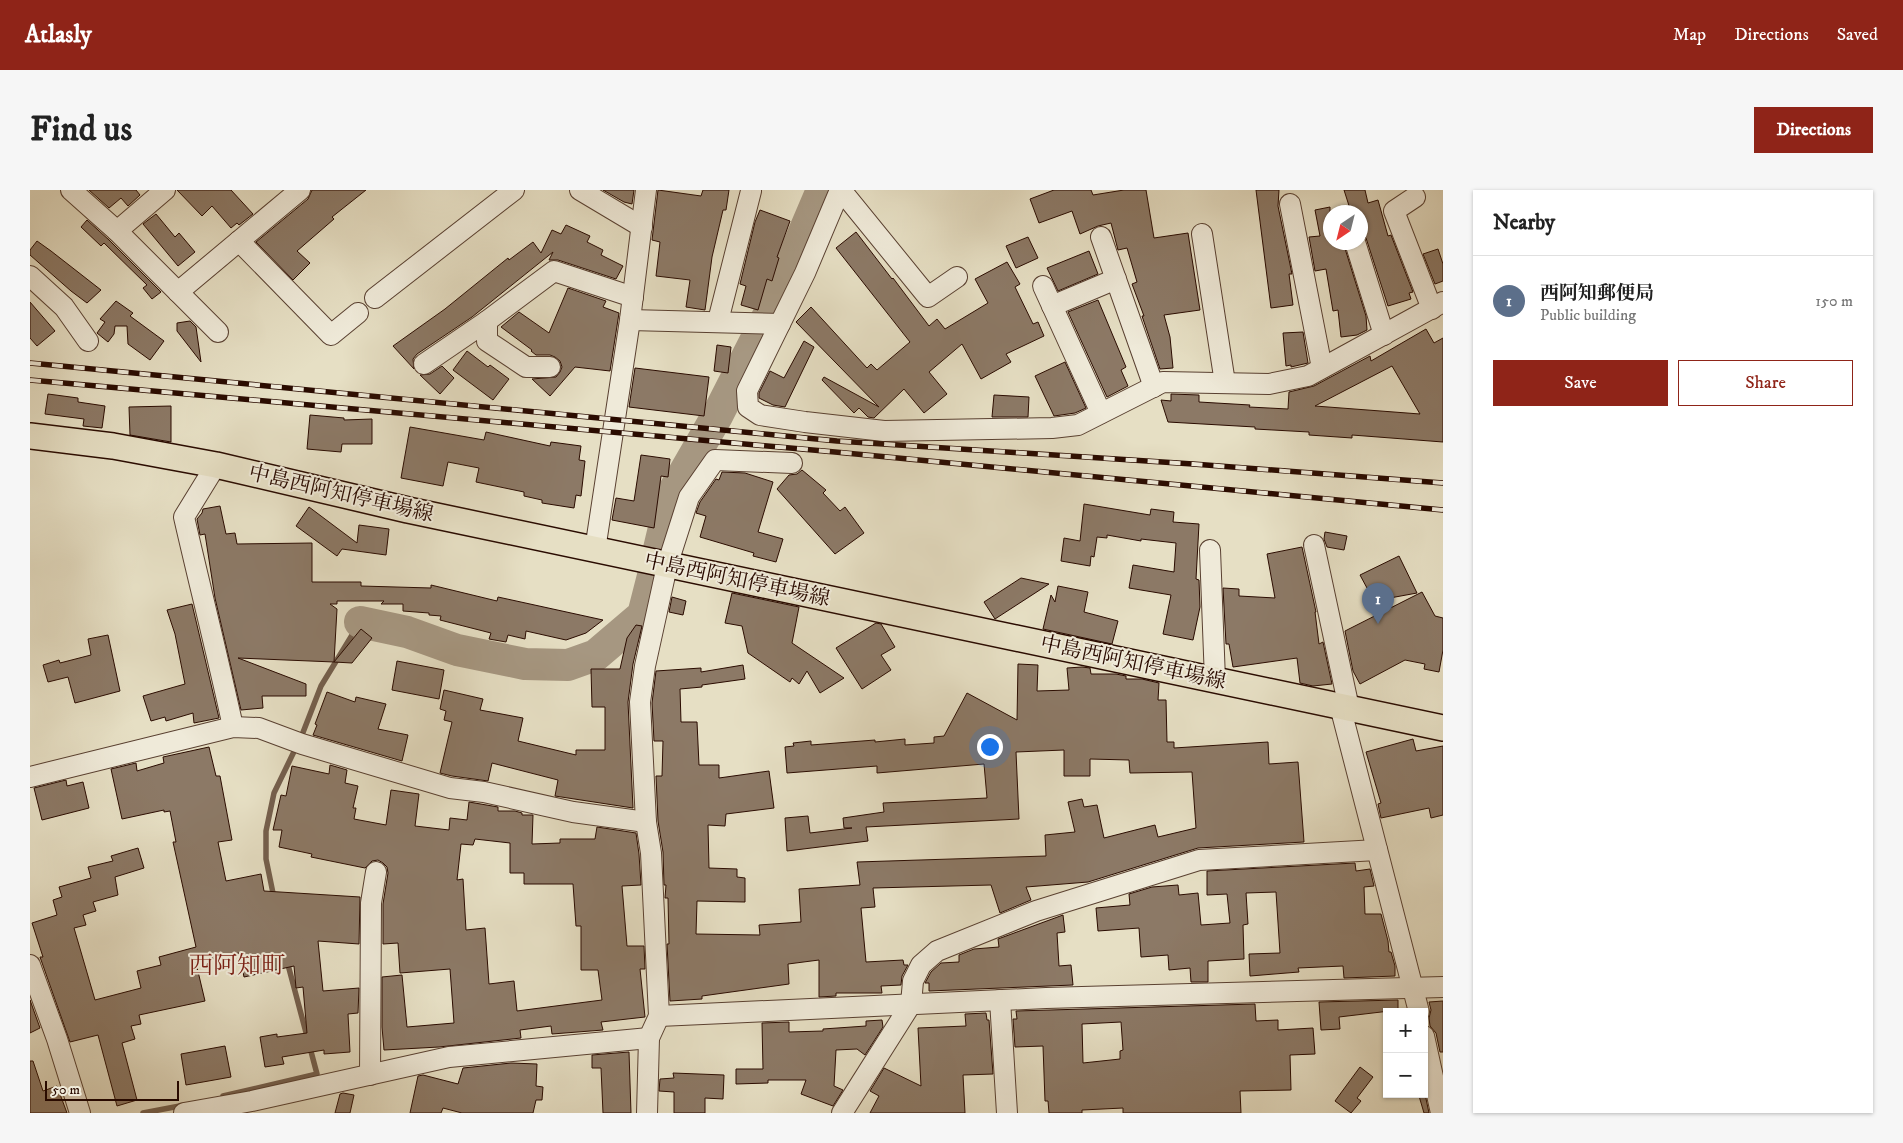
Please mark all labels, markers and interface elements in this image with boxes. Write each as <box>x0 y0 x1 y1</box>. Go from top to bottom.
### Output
text: Atlasly <box>25 20 92 50</box>
text: Map <box>1673 24 1706 46</box>
text: Directions <box>1734 24 1809 46</box>
text: Saved <box>1837 24 1878 46</box>
button: Directions <box>1754 107 1873 153</box>
text: Find us <box>30 108 132 152</box>
north arrow <box>1323 205 1368 250</box>
text: Nearby <box>1493 210 1555 236</box>
text: 西阿知郵便局 <box>1540 282 1654 305</box>
text: 1 <box>1506 291 1512 311</box>
text: 150 m <box>1815 291 1853 311</box>
text: Public building <box>1540 305 1636 325</box>
button: Save <box>1493 360 1668 406</box>
button: Share <box>1678 360 1853 406</box>
street label: 中島西阿知停車場線 <box>246 460 436 528</box>
street label: 中島西阿知停車場線 <box>642 548 832 612</box>
pin: 1 <box>1362 583 1394 624</box>
street label: 中島西阿知停車場線 <box>1038 631 1228 695</box>
your location <box>977 734 1003 760</box>
district label: 西阿知町 <box>189 951 285 981</box>
map controls <box>1383 1008 1428 1098</box>
button: + <box>1383 1008 1428 1053</box>
button: − <box>1383 1053 1428 1098</box>
scale bar <box>45 1078 179 1101</box>
text: 50 m <box>52 1081 80 1099</box>

